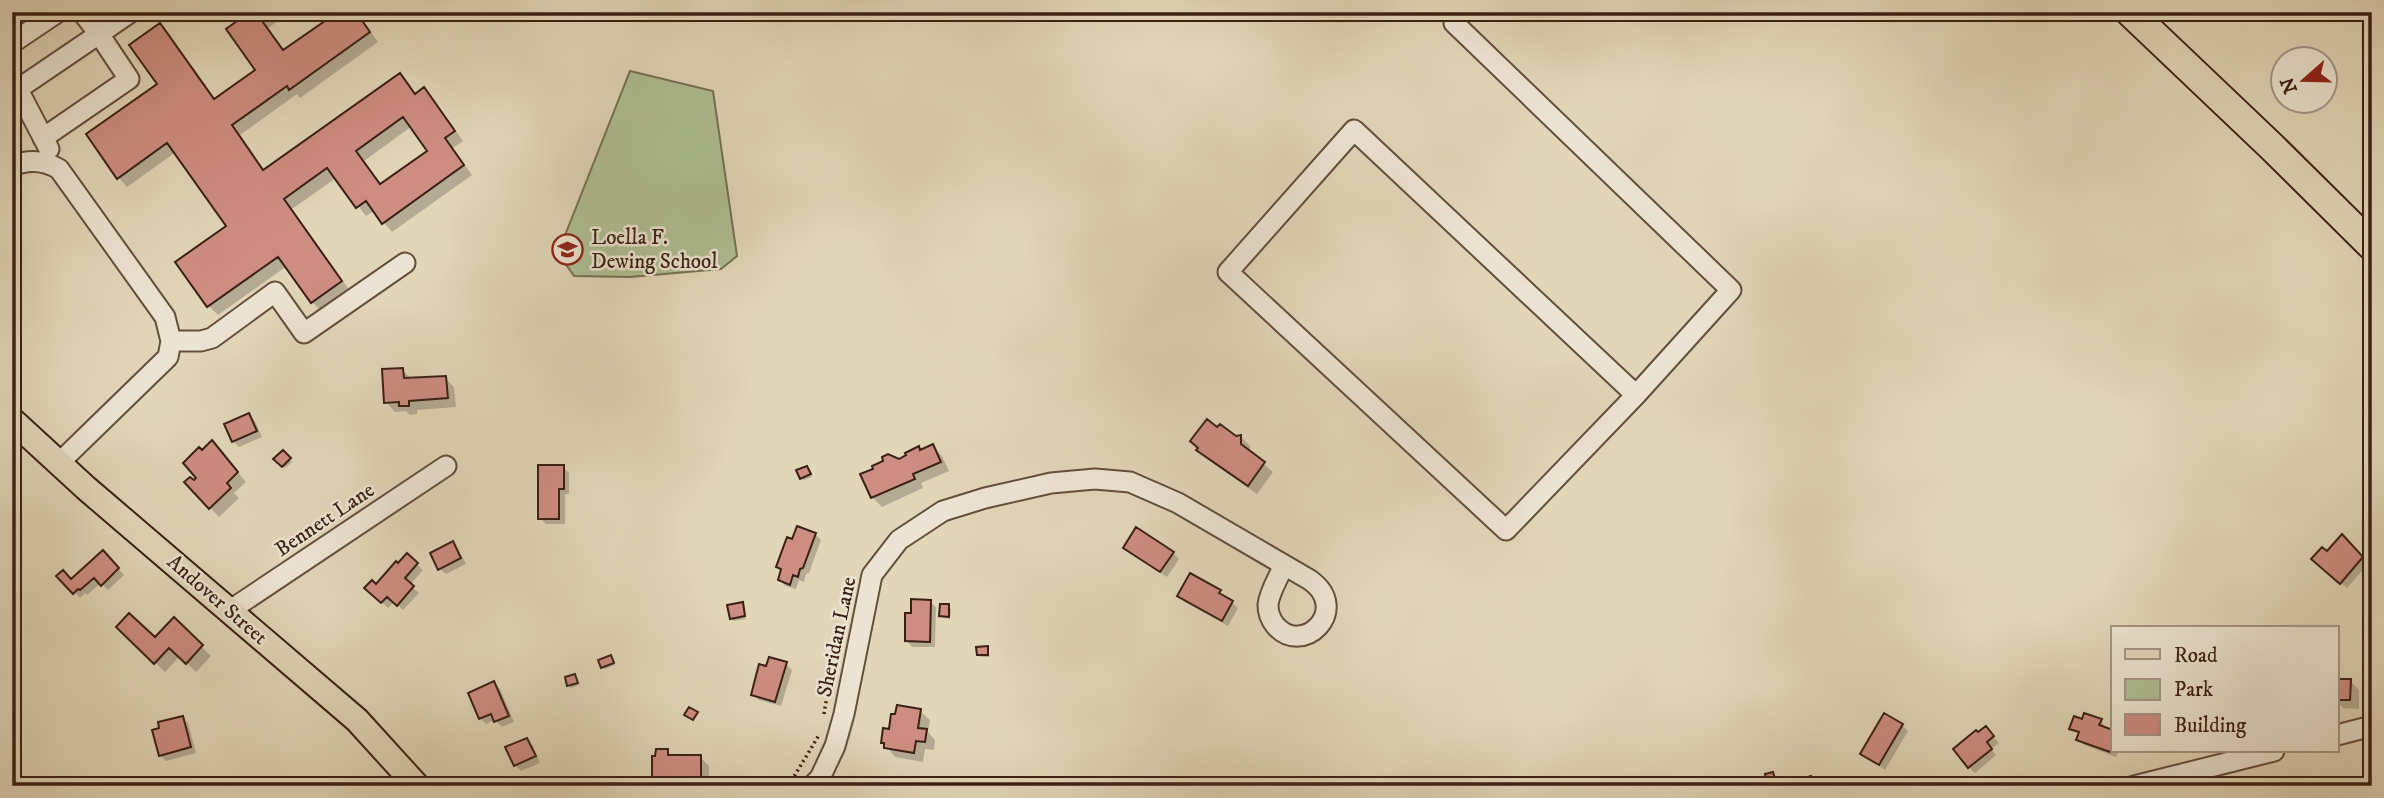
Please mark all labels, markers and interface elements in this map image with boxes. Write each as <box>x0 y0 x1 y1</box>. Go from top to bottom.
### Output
north arrow <box>2268 46 2338 116</box>
text: N <box>2276 74 2303 97</box>
place label: Loella F. Dewing School <box>591 225 718 275</box>
school or university icon: Loella F. Dewing School <box>551 233 585 267</box>
street label: Bennett Lane <box>270 477 380 563</box>
street label: Andover Street <box>161 549 273 651</box>
street label: Sheridan Lane <box>812 574 863 700</box>
legend <box>2111 626 2338 752</box>
text: Road <box>2174 643 2218 669</box>
text: Park <box>2174 677 2214 703</box>
text: Building <box>2174 713 2247 739</box>

